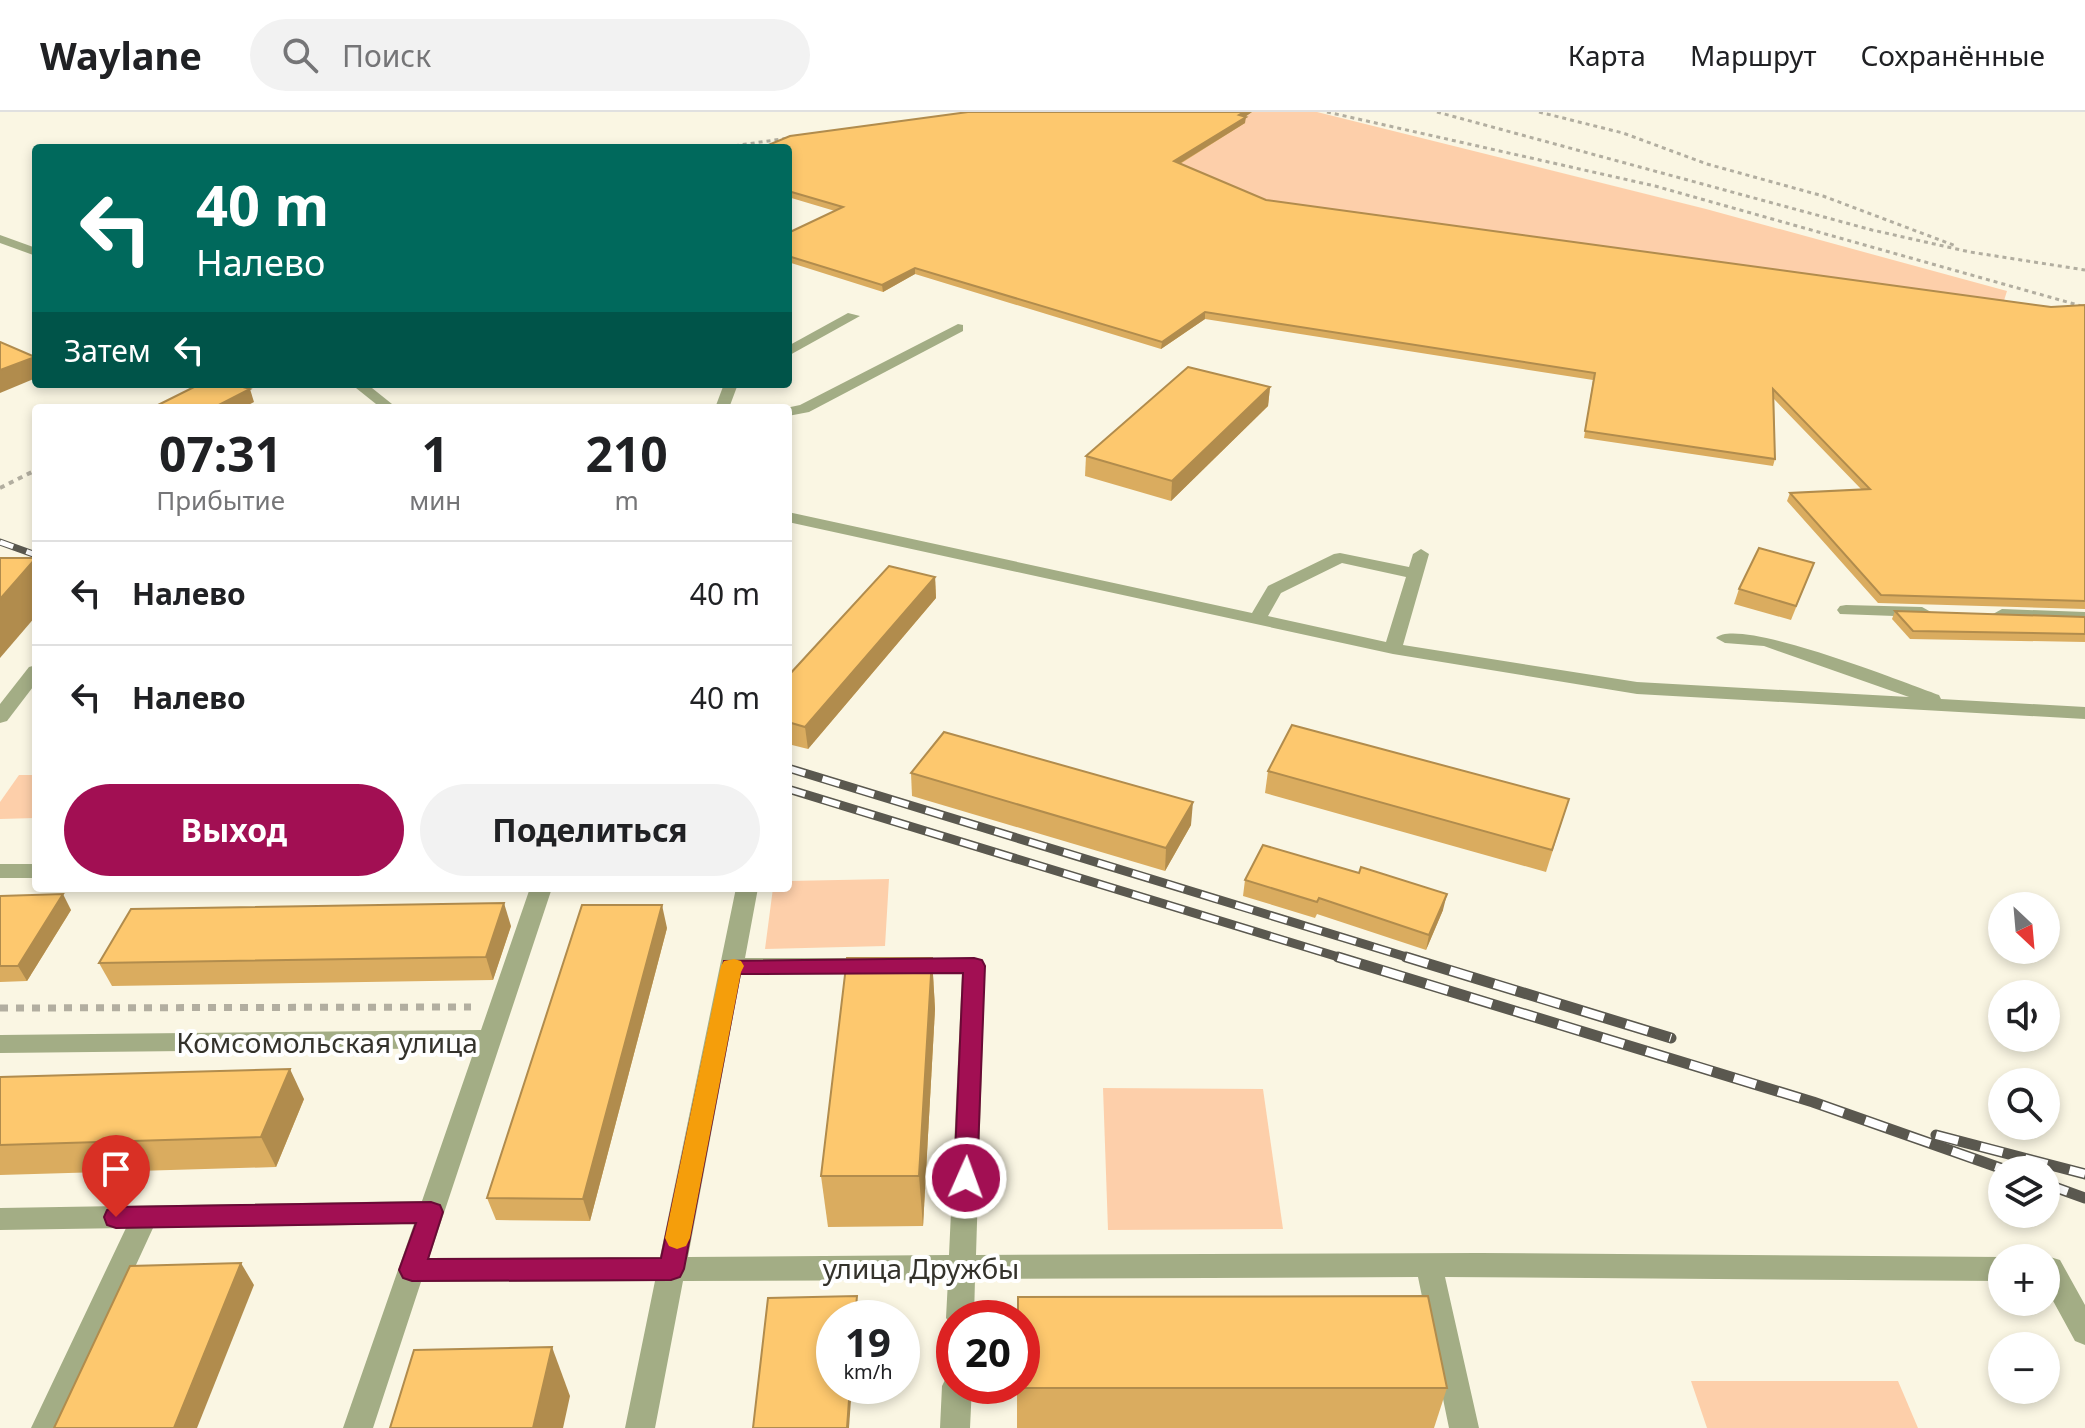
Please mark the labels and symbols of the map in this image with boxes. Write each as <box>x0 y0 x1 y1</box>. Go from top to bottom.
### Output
north arrow <box>1988 892 2060 964</box>
street label: Комсомольская улица <box>176 1023 478 1061</box>
pin <box>82 1135 150 1217</box>
position arrow <box>924 1136 1008 1220</box>
street label: улица Дружбы <box>823 1249 1019 1287</box>
speed limit sign: 20 <box>936 1300 1040 1404</box>

